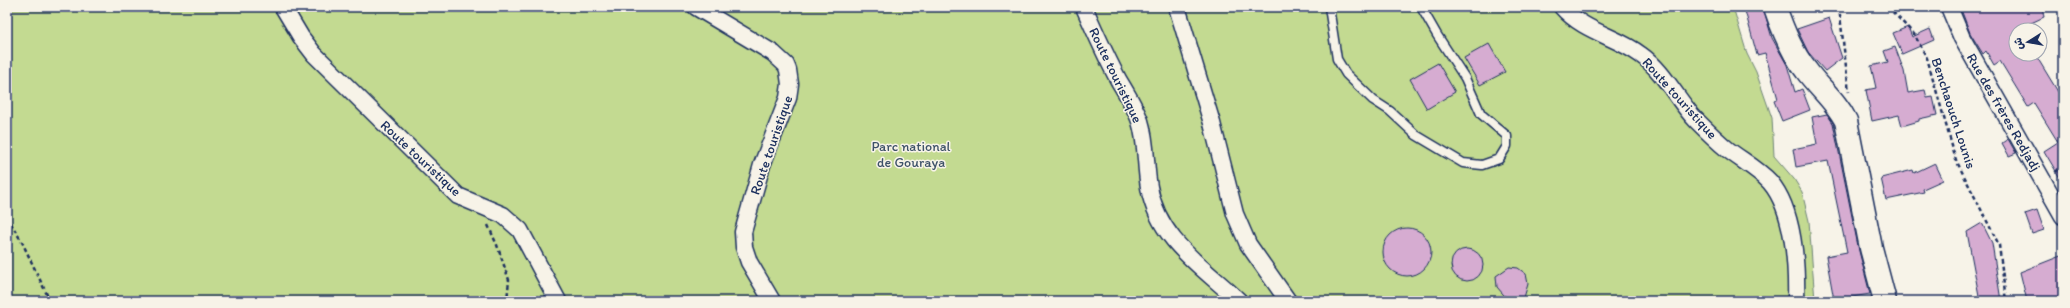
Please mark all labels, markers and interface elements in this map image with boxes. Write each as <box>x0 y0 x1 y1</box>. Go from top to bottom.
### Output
north arrow <box>2008 22 2048 62</box>
street label: Route touristique <box>1085 25 1146 126</box>
text: ش <box>2011 37 2026 51</box>
street label: Rue des frères Redjadj <box>1963 50 2044 174</box>
street label: Route touristique <box>1638 54 1721 143</box>
street label: Benchaouch Lounis <box>1928 55 1979 171</box>
street label: Route touristique <box>746 93 797 197</box>
street label: Route touristique <box>377 117 465 200</box>
park label: Parc national de Gouraya <box>871 138 951 171</box>

